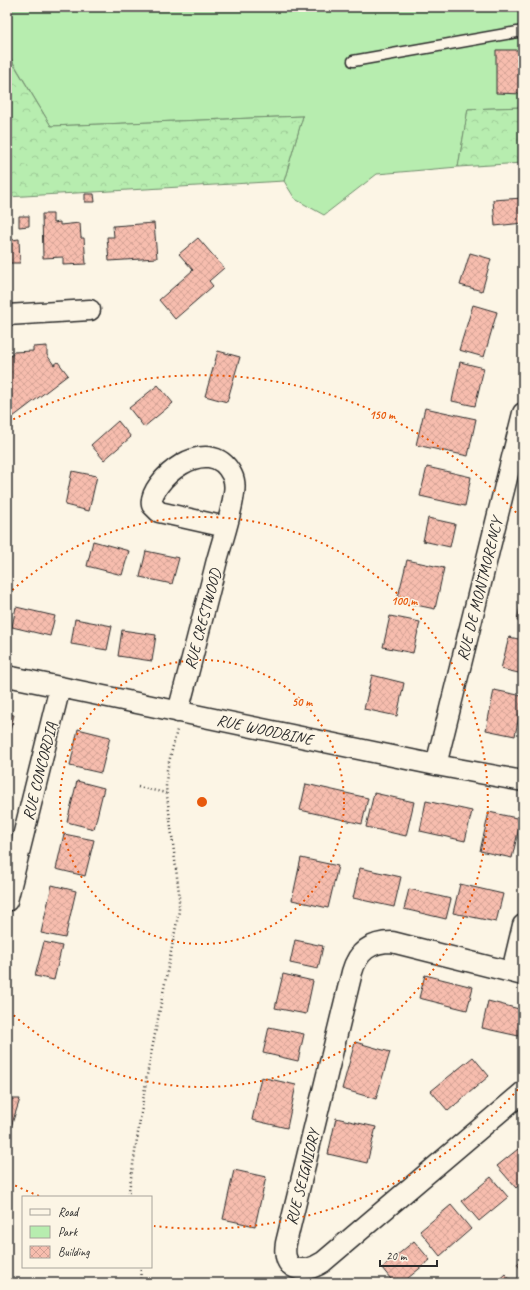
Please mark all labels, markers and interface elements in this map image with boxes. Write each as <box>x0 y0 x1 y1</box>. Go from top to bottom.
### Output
text: 150 m <box>369 407 396 423</box>
street label: RUE DE MONTMORENCY <box>453 513 508 663</box>
street label: RUE CRESTWOOD <box>180 565 226 672</box>
text: 100 m <box>391 593 418 609</box>
text: 50 m <box>292 694 313 710</box>
street label: RUE WOODBINE <box>215 710 317 750</box>
street label: RUE CONCORDIA <box>18 719 62 822</box>
centre of rings <box>195 795 209 809</box>
street label: RUE SEIGNIORY <box>281 1126 325 1227</box>
legend <box>22 1196 152 1268</box>
text: Road <box>58 1204 80 1220</box>
text: Park <box>58 1224 79 1240</box>
scale bar <box>380 1242 437 1268</box>
text: Building <box>58 1244 90 1260</box>
text: 20 m <box>386 1248 408 1264</box>

